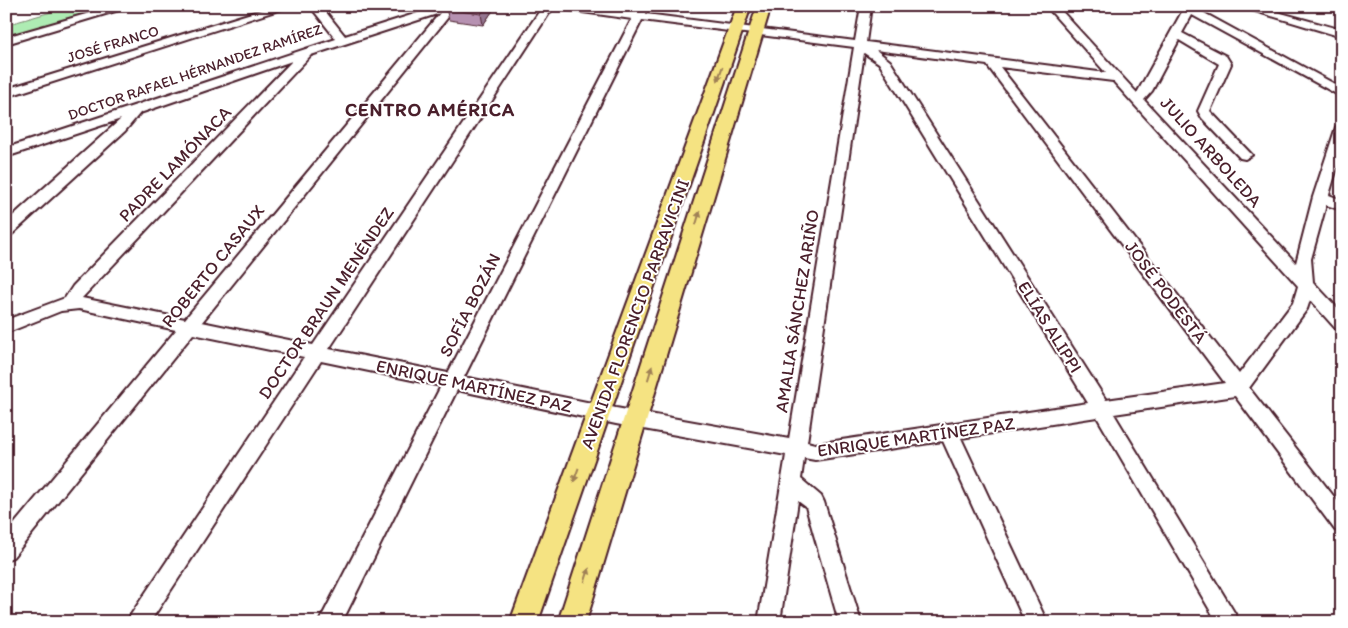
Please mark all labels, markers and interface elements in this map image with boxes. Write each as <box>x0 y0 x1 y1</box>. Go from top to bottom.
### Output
street label: DOCTOR RAFAEL HÉRNANDEZ RAMÍREZ <box>66 20 325 124</box>
street label: JOSÉ FRANCO <box>65 21 161 67</box>
one-way arrow <box>716 67 723 82</box>
street label: JULIO ARBOLEDA <box>1156 92 1267 212</box>
district label: CENTRO AMÉRICA <box>345 98 515 121</box>
street label: PADRE LAMÓNACA <box>114 101 236 227</box>
street label: AVENIDA FLORENCIO PARRAVICINI <box>576 176 694 452</box>
street label: ROBERTO CASAUX <box>157 200 270 332</box>
street label: DOCTOR BRAUN MENÉNDEZ <box>253 203 399 403</box>
street label: AMALIA SÁNCHEZ ARIÑO <box>770 208 824 414</box>
one-way arrow <box>695 211 703 226</box>
street label: JOSÉ PODESTÁ <box>1120 236 1212 348</box>
street label: SOFÍA BOZÁN <box>434 249 506 361</box>
street label: ELÍAS ALIPPI <box>1013 277 1087 377</box>
street label: ENRIQUE MARTÍNEZ PAZ <box>374 355 574 417</box>
one-way arrow <box>647 366 655 381</box>
street label: ENRIQUE MARTÍNEZ PAZ <box>816 412 1016 462</box>
one-way arrow <box>572 467 579 482</box>
one-way arrow <box>583 568 591 583</box>

